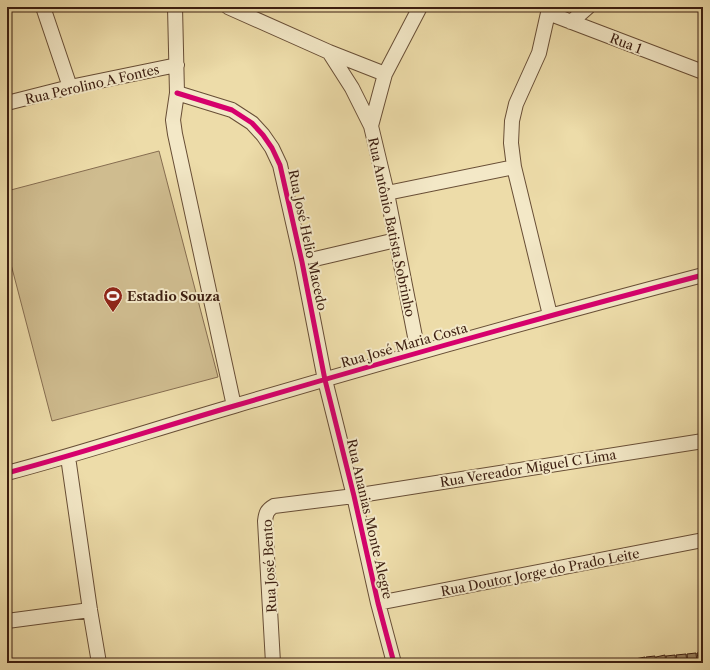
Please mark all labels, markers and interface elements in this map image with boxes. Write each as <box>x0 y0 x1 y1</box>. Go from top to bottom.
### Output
street label: Rua 1 <box>608 30 645 57</box>
street label: Rua Perolino A Fontes <box>23 61 161 107</box>
street label: Rua Antônio Batista Sobrinho <box>365 136 419 318</box>
street label: Rua José Helio Macedo <box>285 168 331 312</box>
sports icon: Estadio Souza <box>102 285 124 313</box>
place label: Estadio Souza <box>127 288 220 304</box>
street label: Rua José Maria Costa <box>339 319 469 371</box>
street label: Rua Ananias Monte Alegre <box>344 437 396 601</box>
street label: Rua Vereador Miguel C Lima <box>439 446 617 490</box>
street label: Rua José Bento <box>259 519 279 613</box>
street label: Rua Doutor Jorge do Prado Leite <box>439 545 641 599</box>

